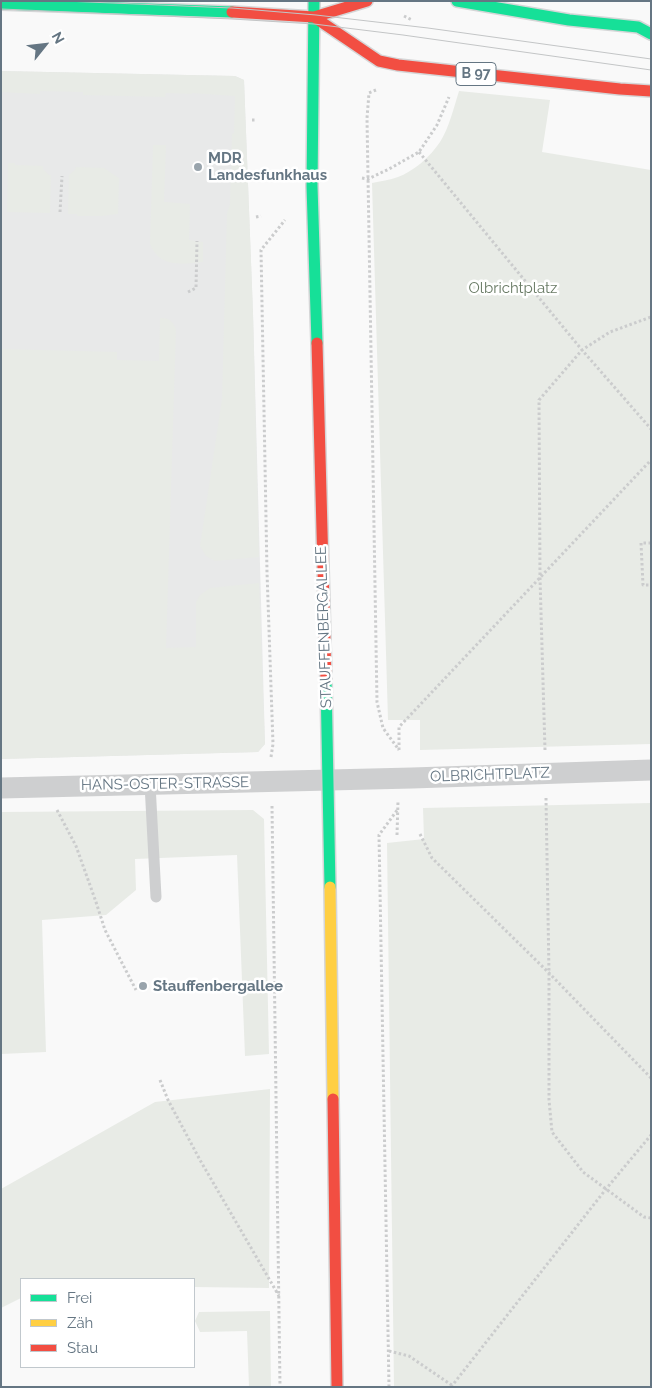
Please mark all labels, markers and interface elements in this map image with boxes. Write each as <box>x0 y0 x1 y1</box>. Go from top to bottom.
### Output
north arrow <box>20 20 70 70</box>
text: N <box>49 29 68 46</box>
road number: B 97 <box>456 62 496 86</box>
place label: MDR Landesfunkhaus <box>208 149 327 184</box>
marker: MDR Landesfunkhaus <box>192 161 204 173</box>
park label: Olbrichtplatz <box>469 279 557 297</box>
street label: STAUFFENBERGALLEE <box>312 546 336 708</box>
street label: OLBRICHTPLATZ <box>430 764 550 786</box>
street label: HANS-OSTER-STRASSE <box>81 774 249 794</box>
place label: Stauffenbergallee <box>153 977 283 995</box>
marker: Stauffenbergallee <box>137 980 149 992</box>
legend <box>20 1278 195 1368</box>
text: Frei <box>67 1289 92 1307</box>
text: Zäh <box>67 1314 93 1332</box>
text: Stau <box>67 1339 98 1357</box>

